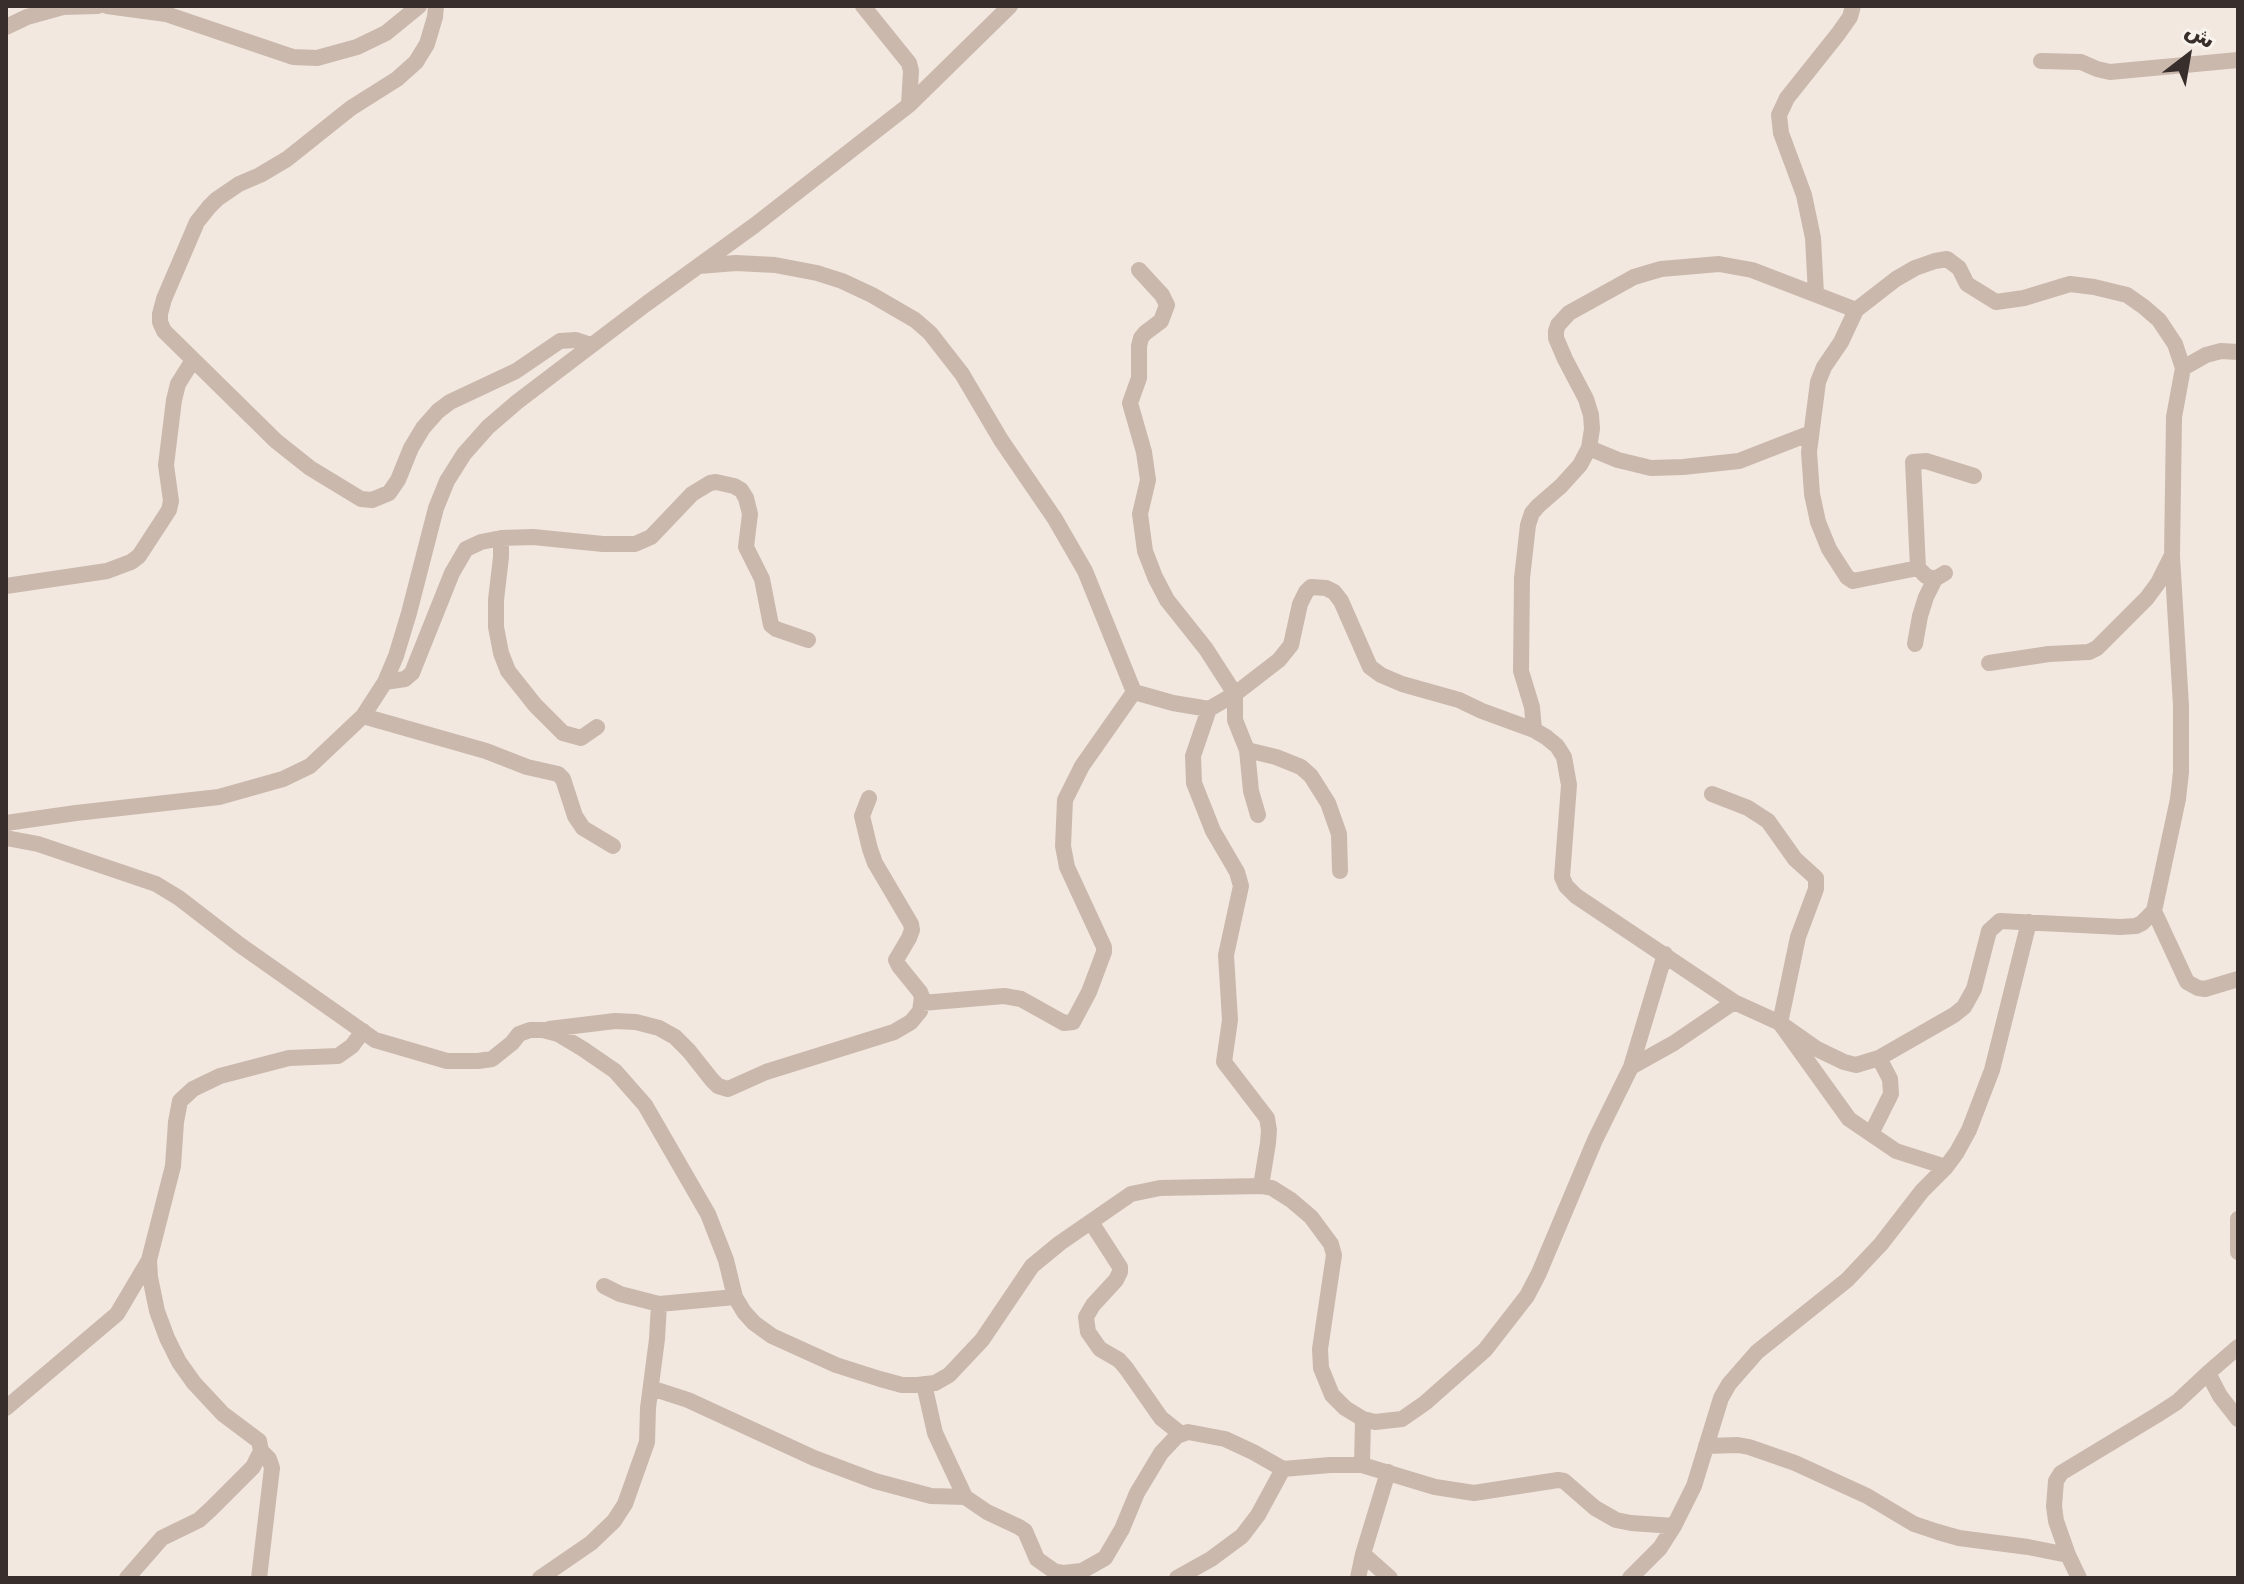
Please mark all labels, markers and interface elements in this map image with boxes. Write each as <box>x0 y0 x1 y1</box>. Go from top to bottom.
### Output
north arrow <box>2148 16 2228 96</box>
text: ش <box>2181 16 2220 54</box>

